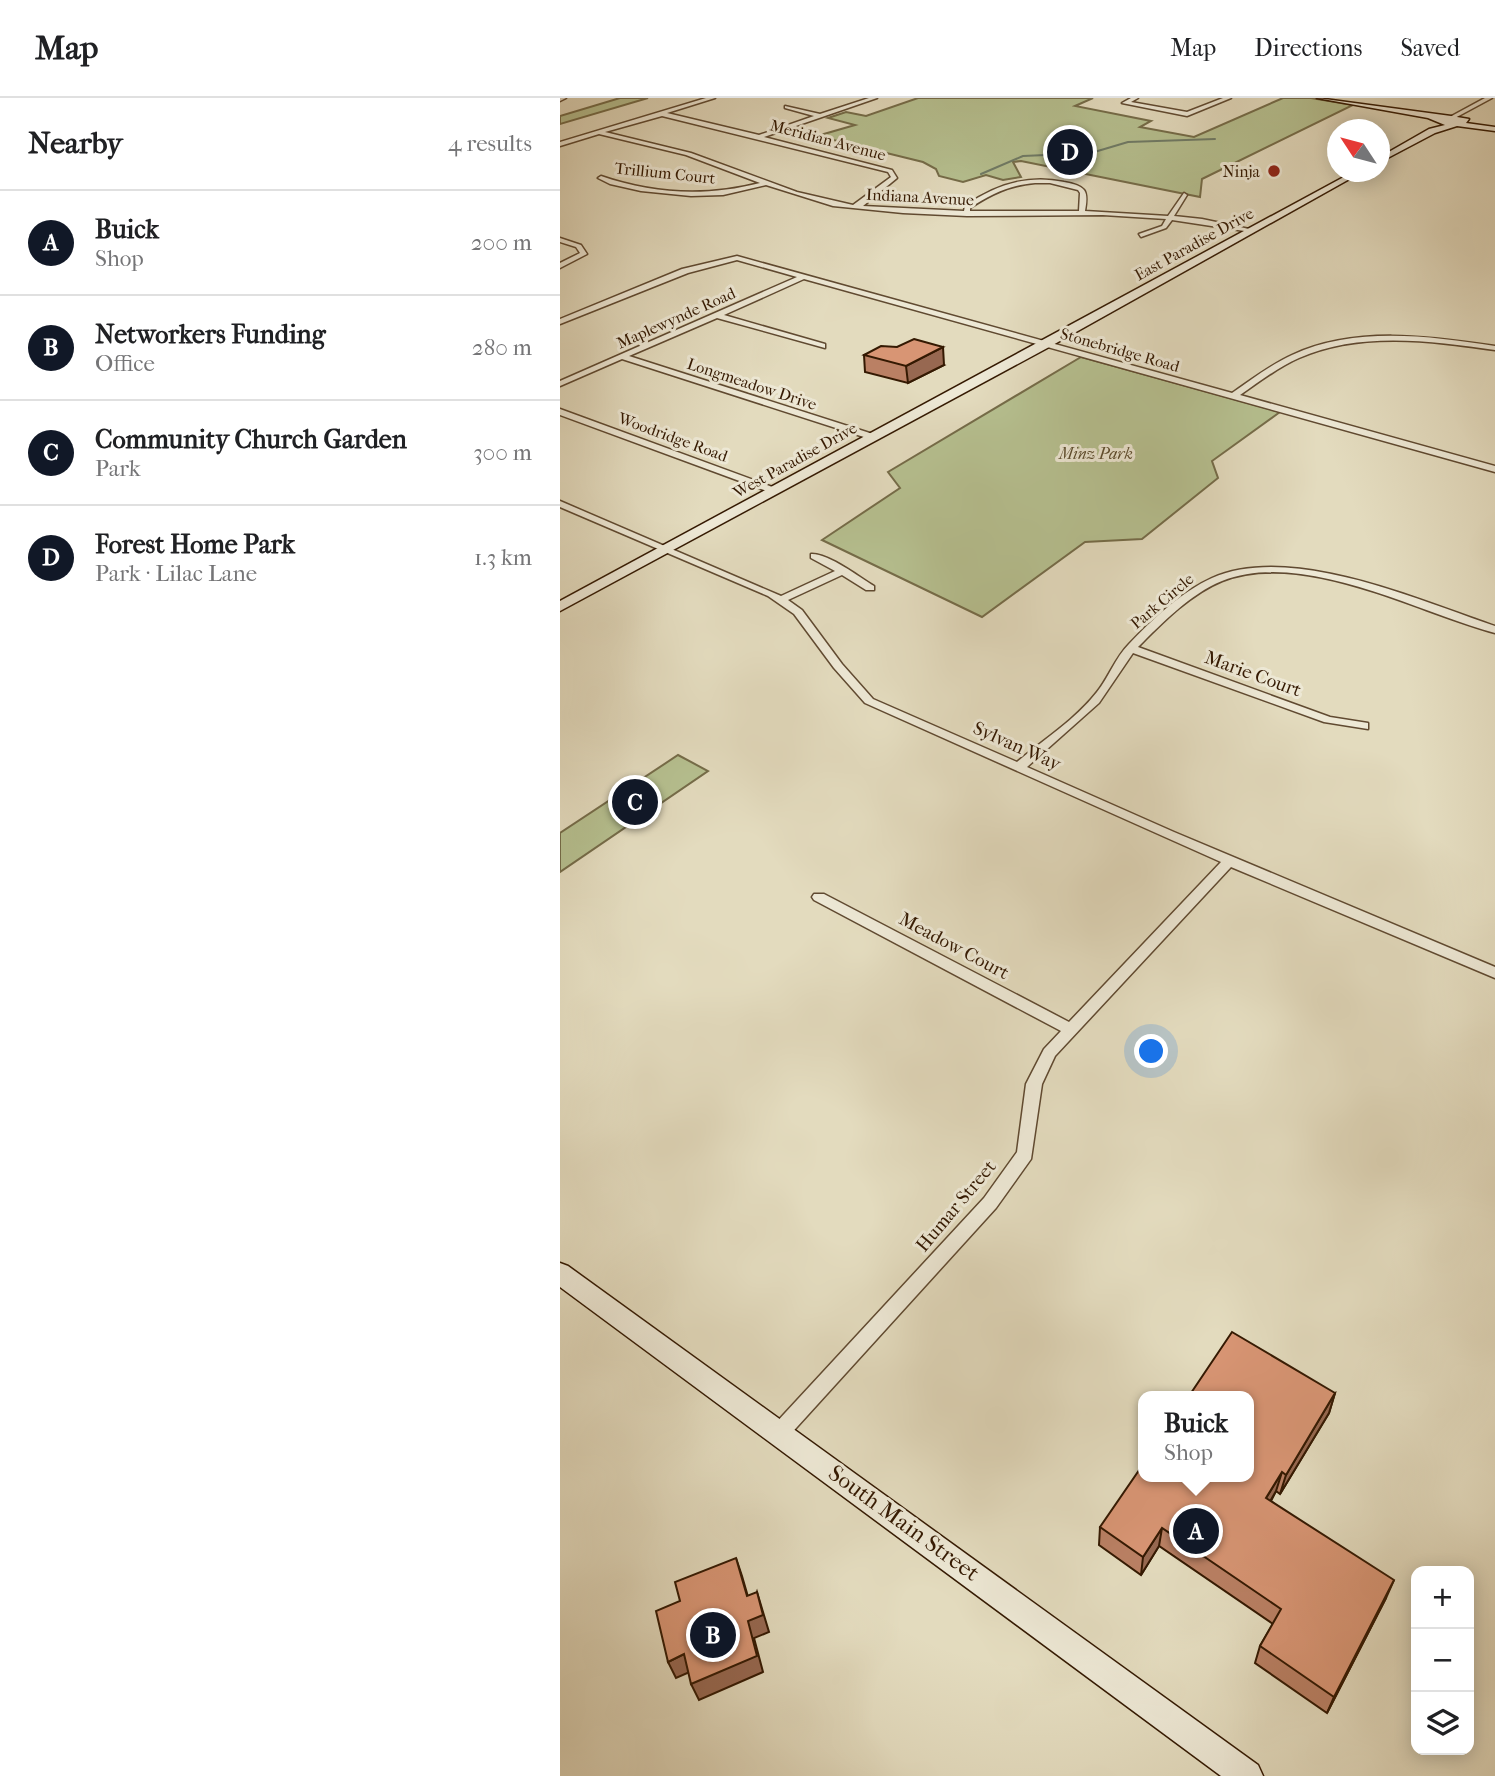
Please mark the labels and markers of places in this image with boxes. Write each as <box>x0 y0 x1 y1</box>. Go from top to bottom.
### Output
pin: D <box>1047 126 1093 178</box>
place label: Ninja <box>1223 162 1261 181</box>
marker: Ninja <box>1266 163 1282 179</box>
pin: C <box>612 776 658 828</box>
pin: A <box>1173 1505 1219 1557</box>
pin: B <box>690 1609 736 1661</box>

